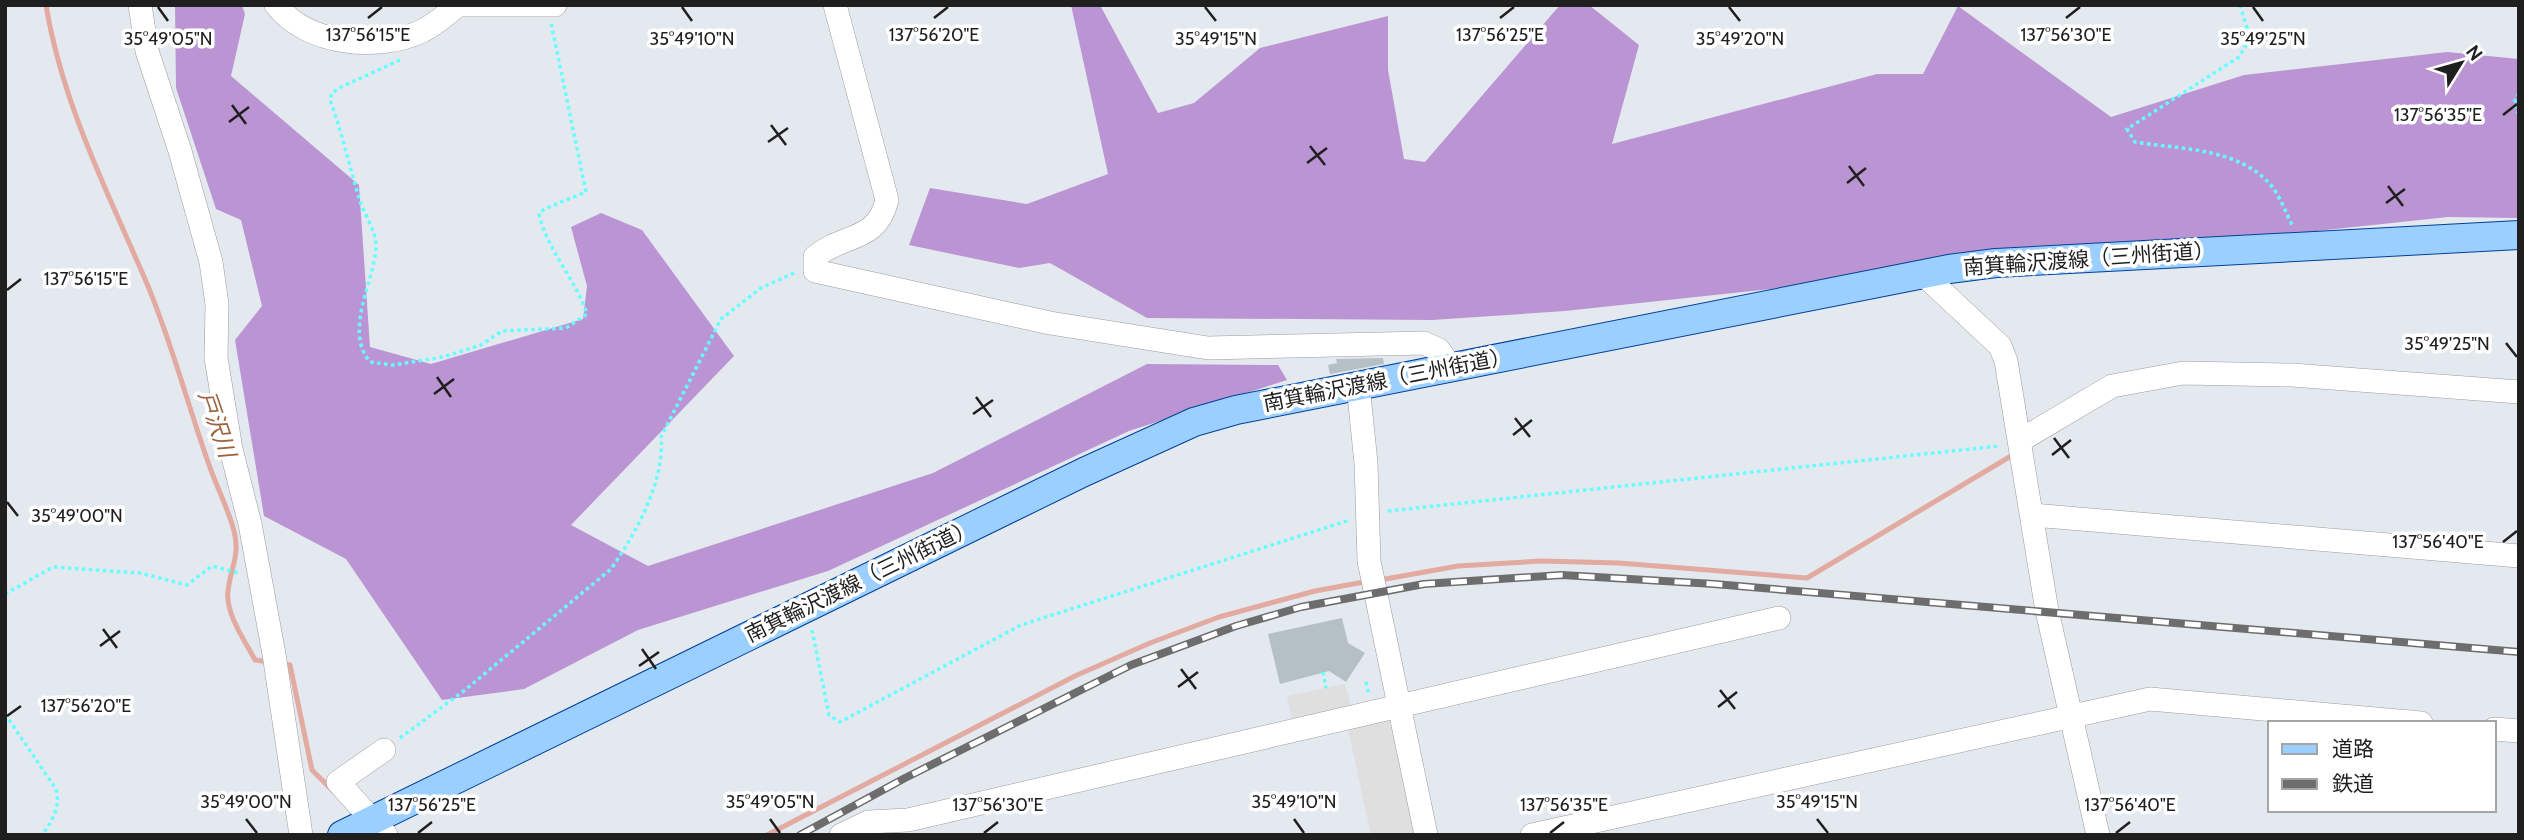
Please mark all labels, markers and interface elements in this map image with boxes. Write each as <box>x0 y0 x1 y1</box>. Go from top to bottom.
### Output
text: 137°56'15"E <box>326 24 410 46</box>
text: 137°56'20"E <box>889 24 979 46</box>
text: 137°56'25"E <box>1456 24 1544 46</box>
text: 137°56'30"E <box>2020 24 2112 46</box>
text: 35°49'05"N <box>124 28 212 50</box>
text: 35°49'10"N <box>650 28 734 50</box>
text: 35°49'15"N <box>1175 28 1257 50</box>
text: 35°49'20"N <box>1696 28 1784 50</box>
text: 35°49'25"N <box>2220 28 2306 50</box>
north arrow <box>2426 28 2496 98</box>
text: N <box>2461 41 2487 65</box>
text: 137°56'35"E <box>2394 104 2482 126</box>
street label: 南箕輪沢渡線（三州街道） <box>1962 237 2216 280</box>
text: 137°56'15"E <box>44 268 128 290</box>
text: 35°49'25"N <box>2404 333 2490 355</box>
street label: 南箕輪沢渡線（三州街道） <box>1261 343 1513 416</box>
water label: 戸沢川 <box>193 387 242 464</box>
text: 35°49'00"N <box>31 505 123 527</box>
street label: 南箕輪沢渡線（三州街道） <box>741 514 979 647</box>
text: 137°56'40"E <box>2392 531 2484 553</box>
text: 137°56'20"E <box>41 695 131 717</box>
legend <box>2268 721 2496 812</box>
text: 道路 <box>2332 736 2374 761</box>
text: 鉄道 <box>2332 771 2374 796</box>
text: 35°49'00"N <box>200 791 292 813</box>
text: 35°49'05"N <box>726 791 814 813</box>
text: 35°49'10"N <box>1252 791 1336 813</box>
text: 35°49'15"N <box>1776 791 1858 813</box>
text: 137°56'25"E <box>388 794 476 816</box>
text: 137°56'30"E <box>952 794 1044 816</box>
text: 137°56'35"E <box>1520 794 1608 816</box>
text: 137°56'40"E <box>2084 794 2176 816</box>

